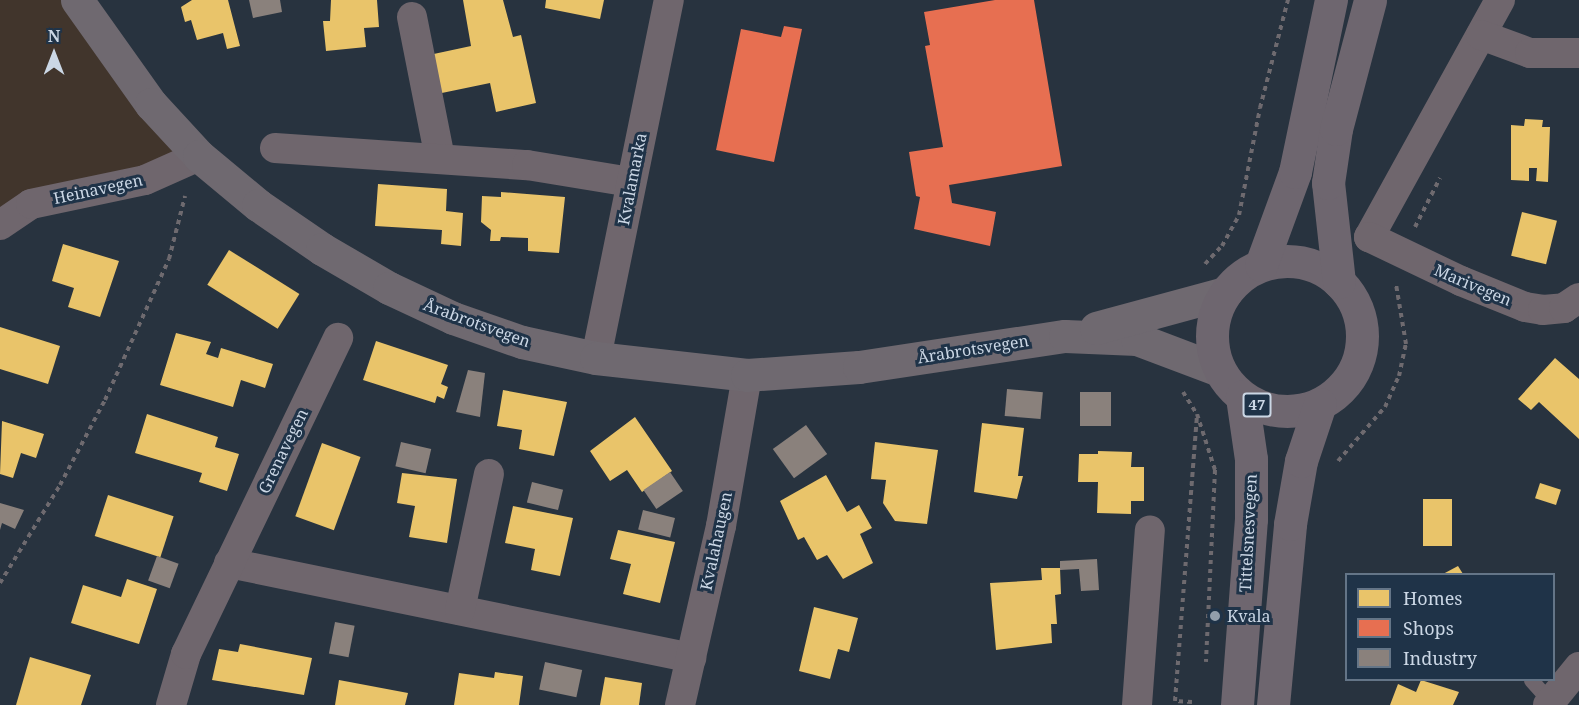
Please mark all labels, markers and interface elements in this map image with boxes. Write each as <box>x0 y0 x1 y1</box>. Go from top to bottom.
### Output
north arrow <box>24 24 84 84</box>
text: N <box>48 25 60 47</box>
street label: Kvalamarka <box>614 131 650 227</box>
street label: Heinavegen <box>51 170 145 208</box>
street label: Marivegen <box>1432 260 1514 310</box>
street label: Årabrotsvegen <box>421 295 533 351</box>
street label: Årabrotsvegen <box>916 331 1030 367</box>
road number: 47 <box>1242 393 1272 417</box>
street label: Grenavegen <box>254 405 312 497</box>
street label: Tittelsnesvegen <box>1235 473 1261 593</box>
street label: Kvalahaugen <box>696 490 736 592</box>
legend <box>1345 573 1555 681</box>
text: Homes <box>1403 586 1462 610</box>
place label: Kvala <box>1227 606 1270 626</box>
marker: Kvala <box>1208 609 1222 623</box>
text: Shops <box>1403 616 1454 640</box>
text: Industry <box>1403 646 1477 670</box>

